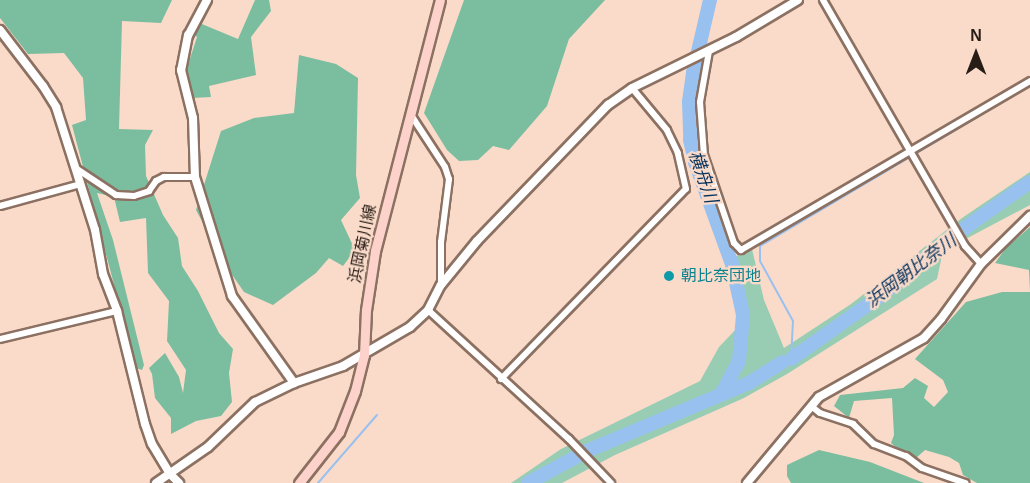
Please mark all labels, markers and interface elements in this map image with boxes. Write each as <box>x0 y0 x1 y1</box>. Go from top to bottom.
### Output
north arrow <box>946 24 1006 84</box>
text: N <box>970 27 982 44</box>
water label: 横舟川 <box>684 148 722 206</box>
street label: 浜岡菊川線 <box>345 203 381 285</box>
water label: 浜岡朝比奈川 <box>861 230 961 312</box>
place label: 朝比奈団地 <box>681 266 761 286</box>
marker: 朝比奈団地 <box>662 269 676 283</box>

